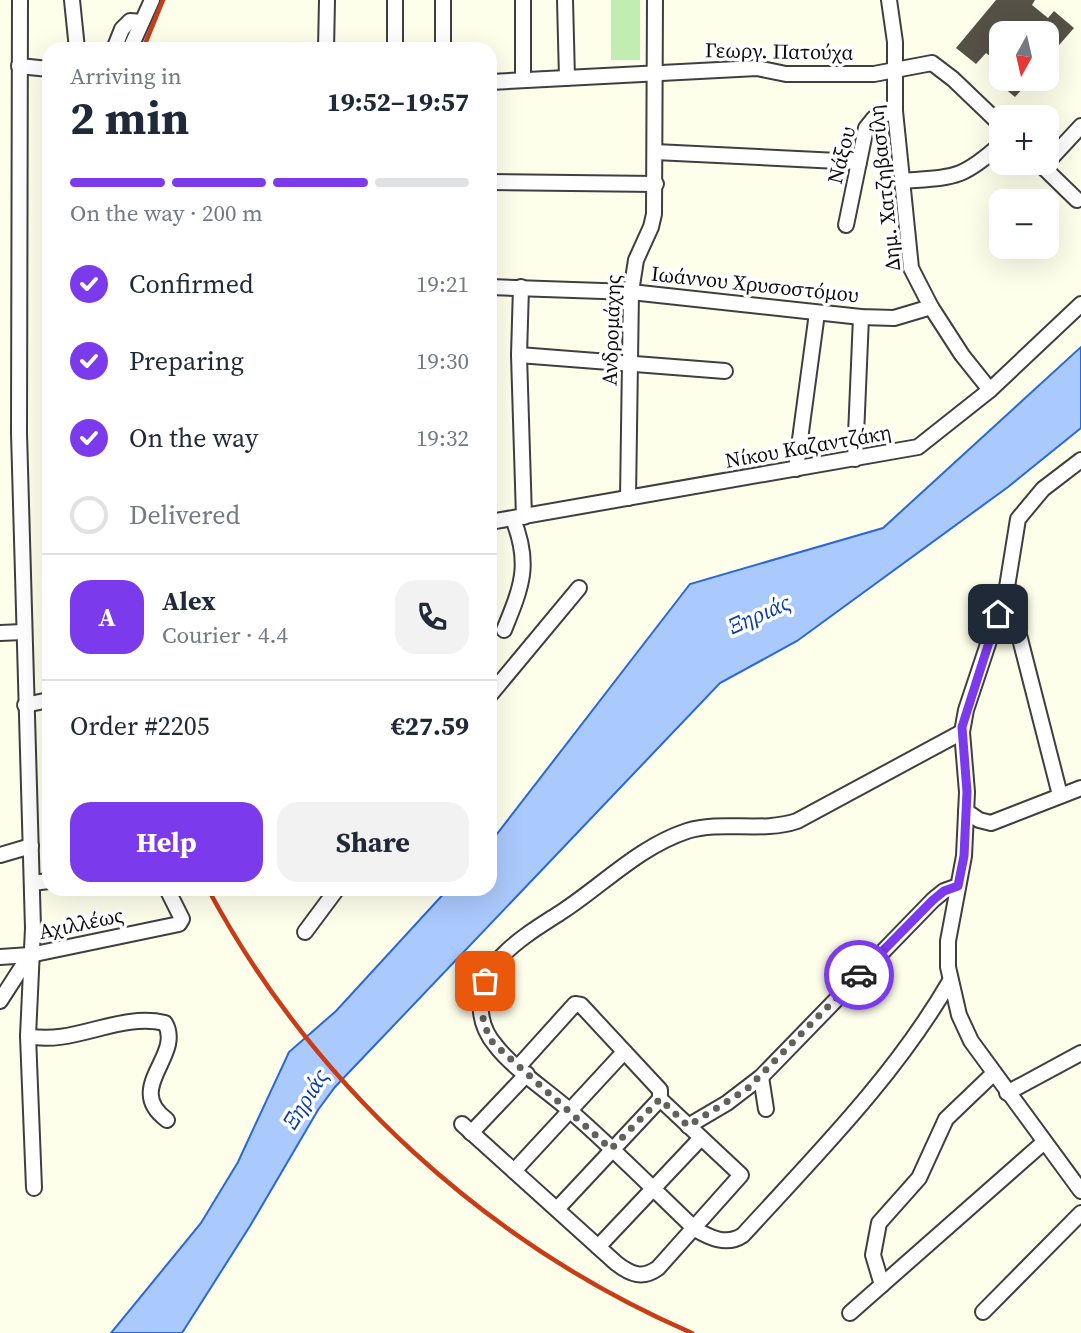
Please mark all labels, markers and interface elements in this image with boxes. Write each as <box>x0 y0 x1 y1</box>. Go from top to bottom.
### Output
north arrow <box>989 21 1059 91</box>
map controls <box>989 21 1059 259</box>
street label: Γεωργ. Πατούχα <box>705 35 854 67</box>
text: Arriving in <box>70 60 182 92</box>
text: 19:52–19:57 <box>327 84 469 120</box>
text: 2 min <box>70 86 189 149</box>
street label: Δημ. Χατζηβασίλη <box>861 103 907 273</box>
button: + <box>989 105 1059 175</box>
street label: Νάξου <box>820 123 862 187</box>
button: − <box>989 189 1059 259</box>
text: On the way · 200 m <box>70 197 263 229</box>
street label: Ιωάννου Χρυσοστόμου <box>650 259 860 309</box>
icon: check <box>70 265 108 303</box>
text: Confirmed <box>129 266 254 302</box>
text: 19:21 <box>416 268 469 300</box>
street label: Ανδρομάχης <box>595 274 627 386</box>
icon: check <box>70 342 108 380</box>
text: Preparing <box>129 343 244 379</box>
text: 19:30 <box>416 345 469 377</box>
street label: Νίκου Καζαντζάκη <box>723 417 893 475</box>
icon: check <box>70 419 108 457</box>
text: On the way <box>129 420 258 456</box>
text: 19:32 <box>416 422 469 454</box>
text: Delivered <box>129 497 240 533</box>
button: phone <box>395 580 469 654</box>
text: Alex <box>162 583 216 619</box>
pin <box>968 584 1028 644</box>
water label: Ξηριάς <box>722 586 796 642</box>
icon: home <box>979 595 1017 633</box>
text: A <box>98 599 116 635</box>
text: Courier · 4.4 <box>162 619 288 651</box>
text: Order #2205 <box>70 708 210 744</box>
text: €27.59 <box>391 708 469 744</box>
button: Help <box>70 802 263 882</box>
button: Share <box>277 802 469 882</box>
street label: Αχιλλέως <box>36 900 126 946</box>
courier <box>824 940 894 1010</box>
pin <box>455 951 515 1011</box>
icon: car <box>840 956 878 994</box>
icon: bag <box>466 962 504 1000</box>
water label: Ξηριάς <box>274 1062 336 1136</box>

